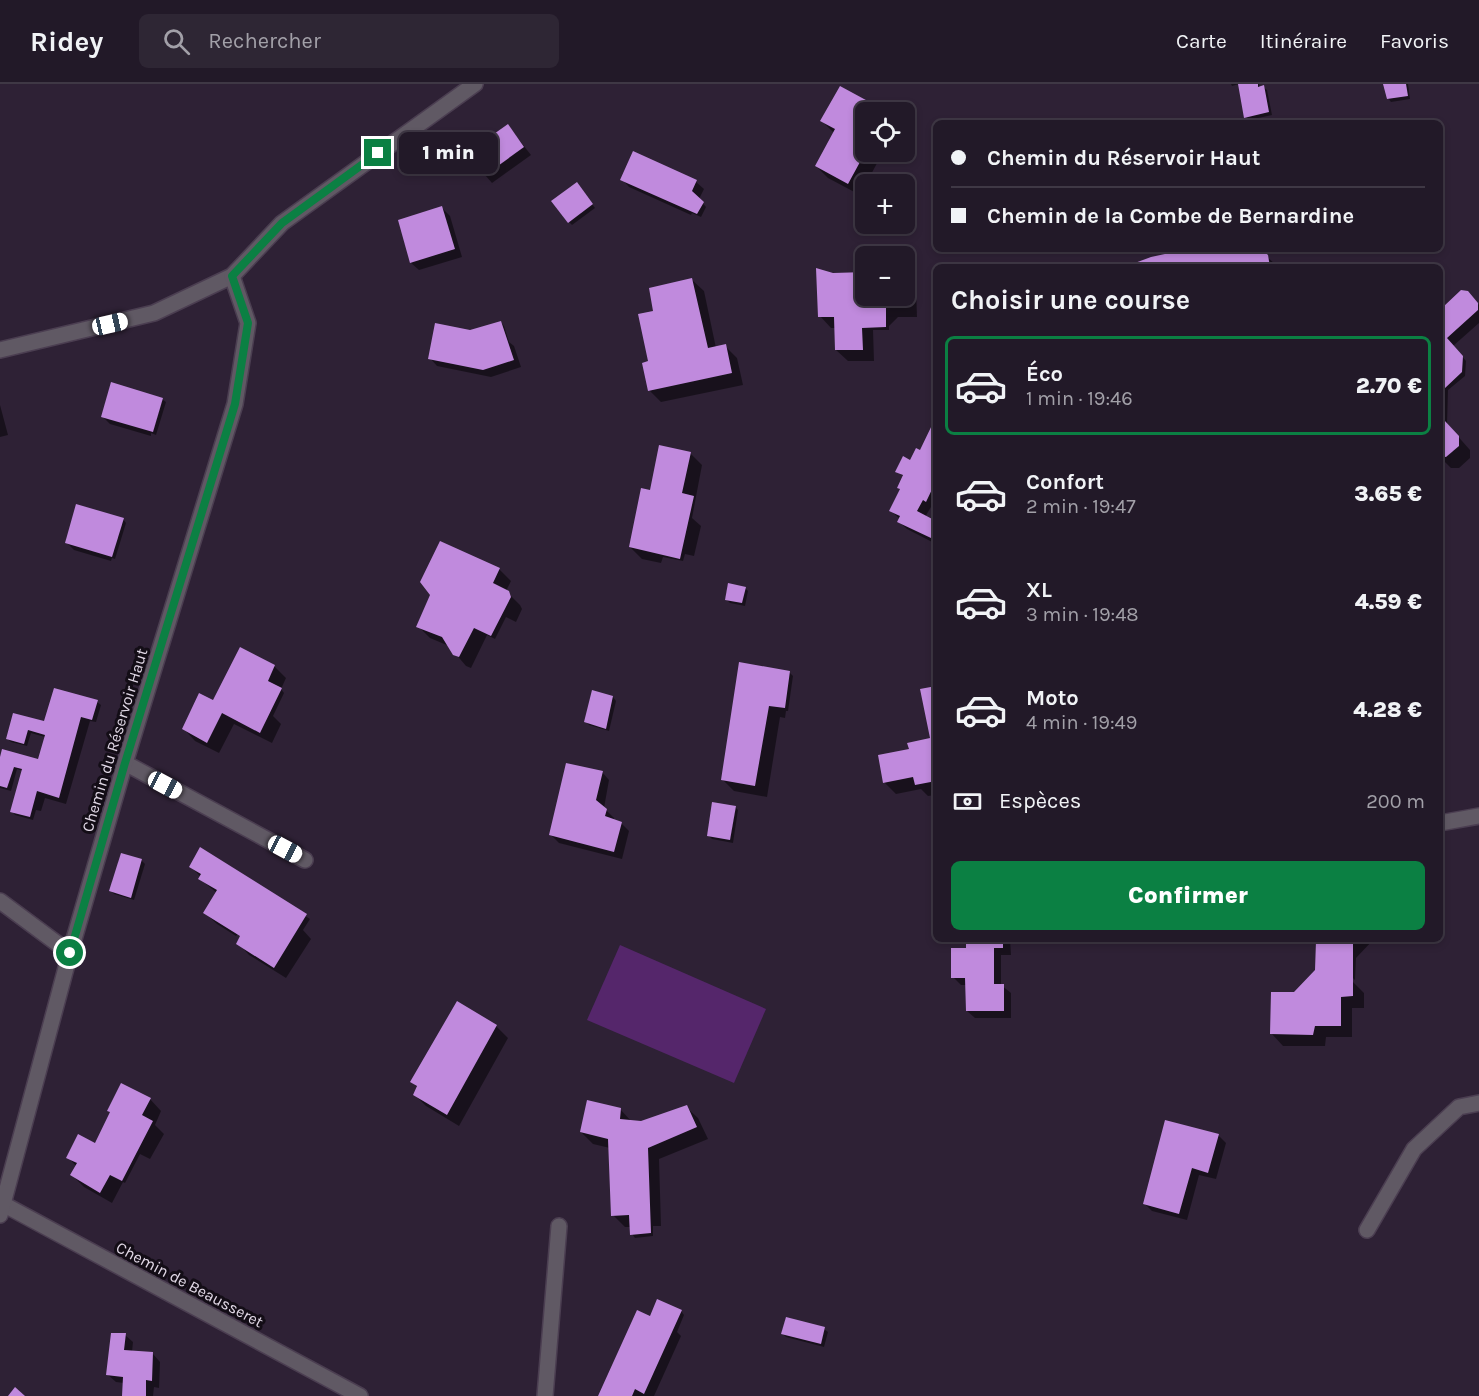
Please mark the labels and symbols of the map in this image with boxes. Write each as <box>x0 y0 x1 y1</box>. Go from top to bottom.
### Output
callout: 1 min <box>399 132 498 174</box>
route end <box>364 139 391 166</box>
car <box>90 311 130 337</box>
street label: Chemin du Réservoir Haut <box>78 646 151 834</box>
car <box>145 769 185 801</box>
car <box>265 833 305 865</box>
route start <box>56 939 83 966</box>
street label: Chemin de Beausseret <box>113 1238 267 1331</box>

